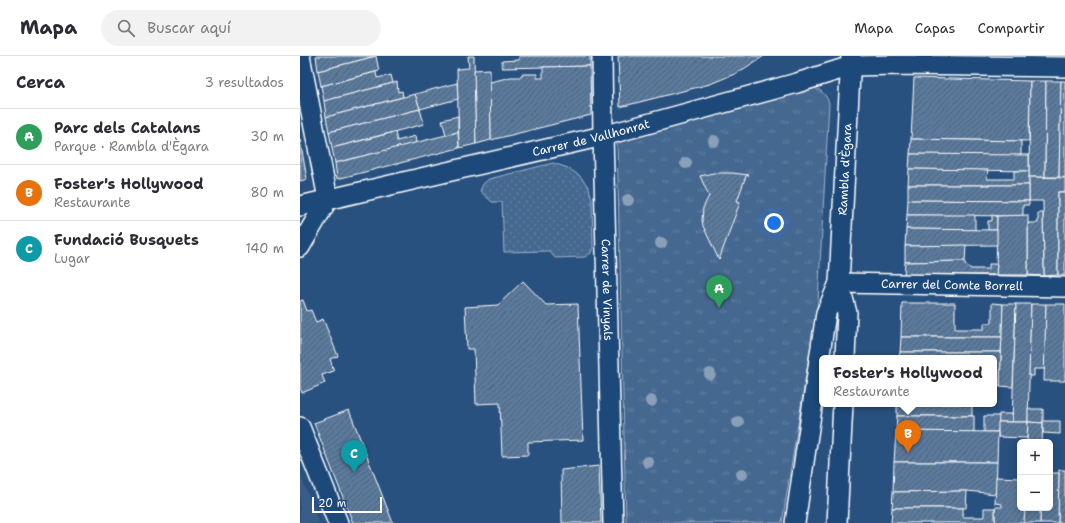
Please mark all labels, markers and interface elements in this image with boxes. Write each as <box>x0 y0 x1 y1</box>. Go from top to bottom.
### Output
search box <box>101 10 381 46</box>
text: Mapa <box>20 15 77 40</box>
icon: search <box>115 17 137 39</box>
text: Buscar aquí <box>147 18 231 38</box>
text: Mapa <box>854 19 893 37</box>
text: Capas <box>915 19 956 37</box>
text: Compartir <box>978 19 1045 37</box>
text: Cerca <box>16 71 65 93</box>
text: 3 resultados <box>205 74 284 91</box>
street label: Carrer de Vallhonrat <box>531 116 652 160</box>
text: Parc dels Catalans <box>54 118 201 138</box>
street label: Rambla d'Ègara <box>835 122 855 216</box>
text: A <box>24 128 34 145</box>
text: 30 m <box>250 128 284 145</box>
text: Parque · Rambla d'Ègara <box>54 138 209 155</box>
text: Foster's Hollywood <box>54 174 204 194</box>
text: B <box>25 184 33 201</box>
text: 80 m <box>250 184 284 201</box>
text: Restaurante <box>54 194 131 211</box>
your location <box>764 213 784 233</box>
text: Fundació Busquets <box>54 230 199 250</box>
street label: Carrer de Vinyals <box>598 239 616 341</box>
text: C <box>25 240 33 257</box>
text: 140 m <box>245 240 284 257</box>
text: Lugar <box>54 250 90 267</box>
pin: A <box>706 275 732 308</box>
street label: Carrer del Comte Borrell <box>881 276 1023 294</box>
popup <box>819 355 997 407</box>
text: Foster's Hollywood <box>833 363 983 383</box>
text: Restaurante <box>833 383 910 400</box>
pin: B <box>895 420 921 453</box>
map controls <box>1017 439 1053 511</box>
button: + <box>1017 439 1053 475</box>
pin: C <box>341 440 367 473</box>
button: − <box>1017 475 1053 511</box>
scale bar <box>312 495 382 514</box>
text: 20 m <box>318 496 346 511</box>

